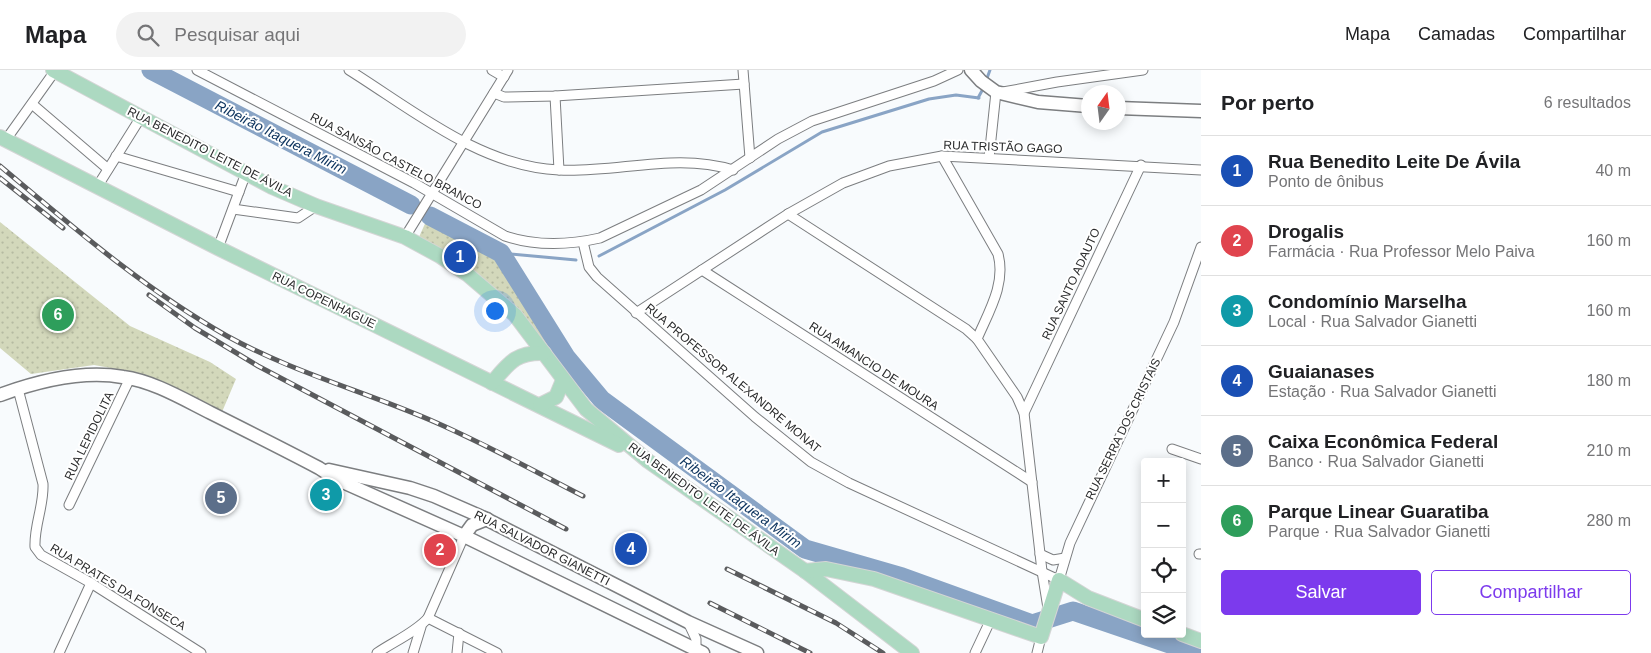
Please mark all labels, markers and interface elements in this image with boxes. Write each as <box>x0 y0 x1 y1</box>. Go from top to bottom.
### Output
search box <box>116 12 466 57</box>
text: Mapa <box>25 21 86 48</box>
icon: search <box>134 21 162 49</box>
text: Pesquisar aqui <box>174 24 300 45</box>
text: Mapa <box>1345 24 1390 44</box>
text: Camadas <box>1418 24 1495 44</box>
text: Compartilhar <box>1523 24 1626 44</box>
north arrow <box>1081 85 1126 130</box>
text: Por perto <box>1221 91 1314 114</box>
text: 6 resultados <box>1544 94 1631 111</box>
water label: Ribeirão Itaquera Mirim <box>213 97 350 177</box>
street label: RUA BENEDITO LEITE DE ÁVILA <box>125 103 295 200</box>
street label: RUA SANSÃO CASTELO BRANCO <box>308 110 484 212</box>
street label: RUA TRISTÃO GAGO <box>943 138 1063 156</box>
text: Rua Benedito Leite De Ávila <box>1268 151 1520 172</box>
text: 1 <box>1233 162 1241 179</box>
text: 40 m <box>1595 162 1631 179</box>
text: Ponto de ônibus <box>1268 173 1384 190</box>
text: Drogalis <box>1268 221 1344 242</box>
street label: RUA SANTO ADAUTO <box>1039 226 1103 342</box>
text: 2 <box>1233 232 1241 249</box>
text: 160 m <box>1587 232 1631 249</box>
pin: 1 <box>444 238 476 276</box>
text: Farmácia · Rua Professor Melo Paiva <box>1268 243 1535 260</box>
street label: RUA COPENHAGUE <box>270 269 378 331</box>
text: Condomínio Marselha <box>1268 291 1466 312</box>
pin: 6 <box>42 296 74 334</box>
your location <box>482 298 508 324</box>
street label: RUA PROFESSOR ALEXANDRE MONAT <box>643 300 824 456</box>
text: 3 <box>1233 302 1241 319</box>
text: 160 m <box>1587 302 1631 319</box>
text: Local · Rua Salvador Gianetti <box>1268 313 1477 330</box>
street label: RUA AMANCIO DE MOURA <box>807 319 941 413</box>
street label: RUA SERRA DOS CRISTAIS <box>1083 356 1163 502</box>
text: Guaianases <box>1268 361 1375 382</box>
text: 4 <box>1233 372 1241 389</box>
text: 180 m <box>1587 372 1631 389</box>
text: Estação · Rua Salvador Gianetti <box>1268 383 1497 400</box>
street label: RUA LEPIDOLITA <box>62 390 116 482</box>
text: Caixa Econômica Federal <box>1268 431 1498 452</box>
street label: RUA BENEDITO LEITE DE ÁVILA <box>626 439 783 558</box>
text: 5 <box>1233 442 1241 459</box>
text: 210 m <box>1587 442 1631 459</box>
water label: Ribeirão Itaquera Mirim <box>677 453 805 551</box>
text: Banco · Rua Salvador Gianetti <box>1268 453 1484 470</box>
map controls <box>1141 458 1186 638</box>
button: + <box>1141 458 1186 503</box>
pin: 3 <box>310 476 342 514</box>
pin: 5 <box>205 479 237 517</box>
text: Parque Linear Guaratiba <box>1268 501 1489 522</box>
button: − <box>1141 503 1186 548</box>
street label: RUA SALVADOR GIANETTI <box>472 508 612 588</box>
text: 6 <box>1233 512 1241 529</box>
text: 280 m <box>1587 512 1631 529</box>
text: Parque · Rua Salvador Gianetti <box>1268 523 1490 540</box>
pin: 4 <box>615 530 647 568</box>
pin: 2 <box>424 531 456 569</box>
street label: RUA PRATES DA FONSECA <box>48 541 188 633</box>
button: locate <box>1141 548 1186 593</box>
button: Salvar <box>1221 570 1421 615</box>
button: Compartilhar <box>1431 570 1631 615</box>
button: layers <box>1141 593 1186 638</box>

